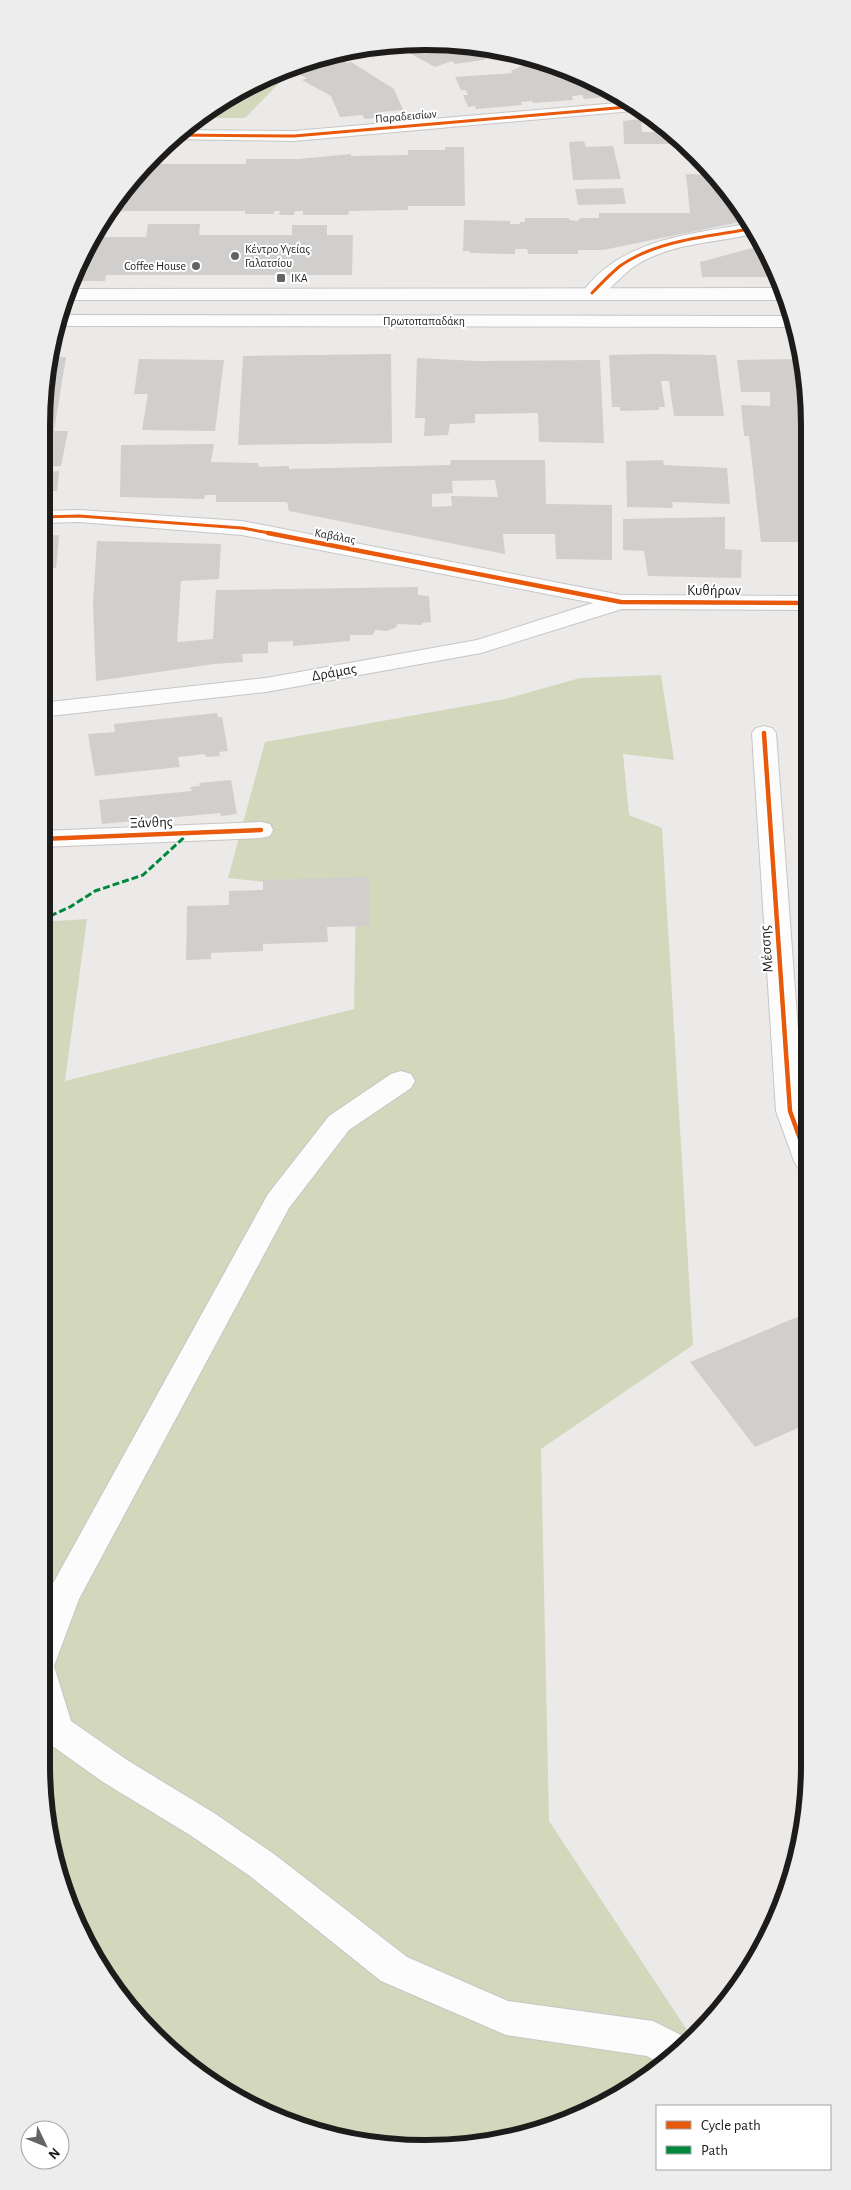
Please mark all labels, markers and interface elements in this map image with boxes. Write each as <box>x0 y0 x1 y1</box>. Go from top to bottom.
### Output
street label: Παραδεισίων <box>375 107 437 125</box>
place label: Κέντρο Υγείας Γαλατσίου <box>245 243 311 269</box>
marker: Κέντρο Υγείας Γαλατσίου <box>229 250 241 262</box>
place label: Coffee House <box>124 260 186 272</box>
marker: Coffee House <box>190 260 202 272</box>
marker: ΙΚΑ <box>275 272 287 284</box>
place label: ΙΚΑ <box>291 272 308 284</box>
street label: Πρωτοπαπαδάκη <box>383 315 465 327</box>
street label: Καβάλας <box>313 526 357 547</box>
street label: Κυθήρων <box>687 583 741 598</box>
street label: Δράμας <box>310 661 358 684</box>
street label: Ξάνθης <box>129 814 173 831</box>
street label: Μέσσης <box>757 925 776 973</box>
legend <box>656 2105 831 2170</box>
text: Cycle path <box>701 2118 761 2133</box>
north arrow <box>20 2120 70 2170</box>
text: Path <box>701 2143 728 2158</box>
text: N <box>45 2145 62 2162</box>

